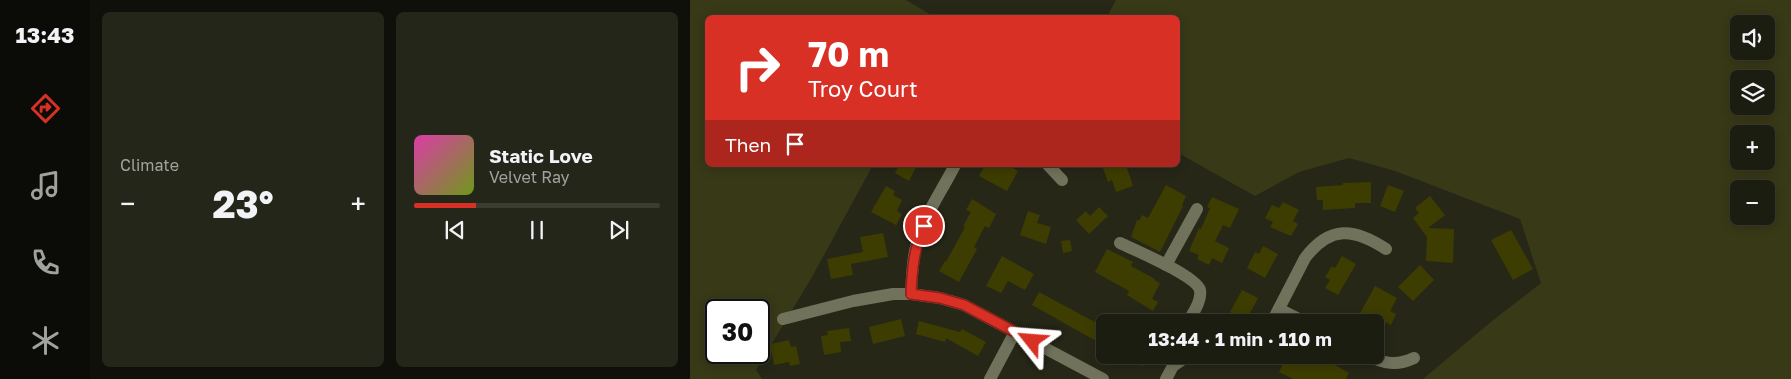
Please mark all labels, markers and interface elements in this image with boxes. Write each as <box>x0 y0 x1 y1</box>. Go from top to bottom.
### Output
map controls <box>1730 15 1775 225</box>
button: sound <box>1730 15 1775 60</box>
text: 13:43 <box>16 21 74 48</box>
text: 70 m <box>808 33 889 75</box>
icon: right <box>725 35 790 100</box>
button: layers <box>1730 70 1775 115</box>
text: Troy Court <box>808 75 918 102</box>
icon: directions <box>28 91 63 126</box>
button: + <box>1730 125 1775 170</box>
icon: arrive <box>781 130 809 158</box>
text: Then <box>725 133 771 156</box>
text: Static Love <box>489 144 593 167</box>
text: Climate <box>120 155 179 175</box>
text: Velvet Ray <box>489 167 570 187</box>
icon: music <box>28 168 63 203</box>
button: − <box>1730 180 1775 225</box>
text: 23° <box>212 181 274 226</box>
text: − <box>120 187 135 220</box>
text: + <box>351 187 366 220</box>
pin <box>903 205 945 247</box>
icon: arrive <box>910 212 938 240</box>
icon: previous <box>441 216 469 244</box>
icon: pause <box>523 216 551 244</box>
icon: next <box>605 216 633 244</box>
icon: phone <box>28 245 63 280</box>
speed limit sign: 30 <box>705 299 770 364</box>
position arrow <box>1005 314 1057 366</box>
icon: climate <box>28 323 63 358</box>
text: 13:44 · 1 min · 110 m <box>1148 327 1332 350</box>

